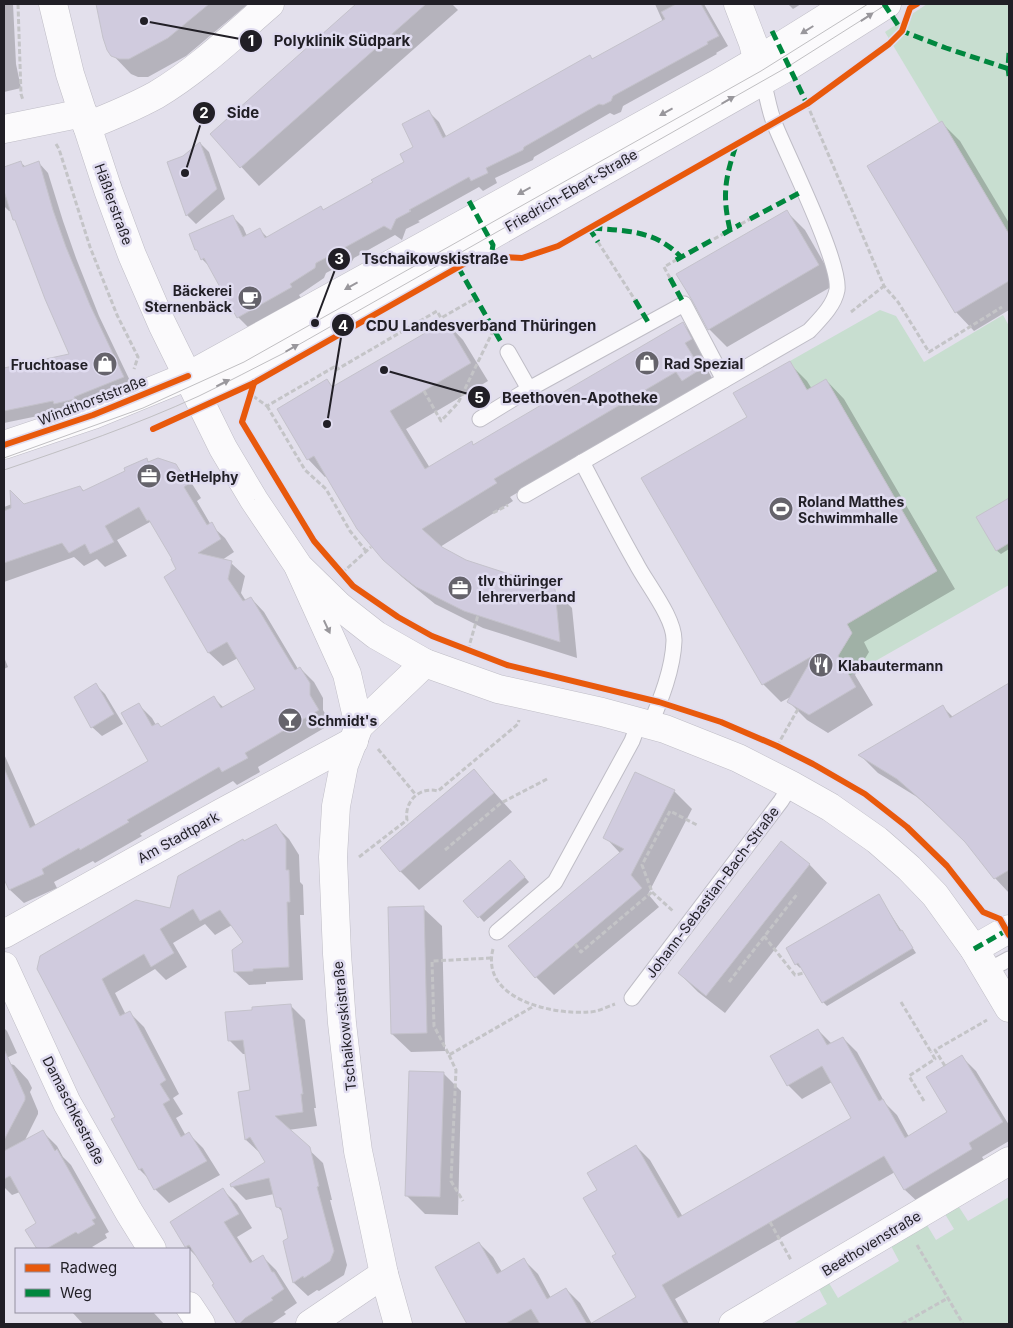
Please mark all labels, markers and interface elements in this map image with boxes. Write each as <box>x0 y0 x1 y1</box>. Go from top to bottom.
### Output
one-way arrow <box>861 12 874 22</box>
one-way arrow <box>800 25 813 35</box>
callout: Polyklinik Südpark <box>239 26 420 56</box>
text: 1 <box>248 31 254 50</box>
text: Polyklinik Südpark <box>274 31 411 50</box>
one-way arrow <box>722 96 735 105</box>
callout: Side <box>192 98 269 128</box>
text: 2 <box>199 103 209 122</box>
text: Side <box>227 103 259 122</box>
one-way arrow <box>659 108 674 116</box>
street label: Friedrich-Ebert-Straße <box>502 145 640 235</box>
street label: Häßlerstraße <box>91 161 137 247</box>
one-way arrow <box>518 186 531 195</box>
callout: Tschaikowskistraße <box>326 244 518 274</box>
text: 3 <box>334 249 344 268</box>
text: Tschaikowskistraße <box>362 249 508 268</box>
place label: Bäckerei Sternenbäck <box>144 282 233 315</box>
one-way arrow <box>344 282 359 290</box>
cafe icon: Bäckerei Sternenbäck <box>237 285 263 311</box>
callout: CDU Landesverband Thüringen <box>331 310 606 340</box>
text: 4 <box>338 316 348 335</box>
text: CDU Landesverband Thüringen <box>366 316 596 335</box>
one-way arrow <box>285 344 298 353</box>
shop icon: Rad Spezial <box>634 350 660 376</box>
shop icon: Fruchtoase <box>92 351 118 377</box>
place label: Rad Spezial <box>664 355 743 372</box>
place label: Fruchtoase <box>11 356 88 373</box>
street label: Windthorststraße <box>36 372 148 428</box>
one-way arrow <box>216 379 230 387</box>
callout: Beethoven-Apotheke <box>467 382 668 412</box>
text: 5 <box>474 388 484 407</box>
text: Beethoven-Apotheke <box>502 388 658 407</box>
office icon: GetHelphy <box>136 463 162 489</box>
place label: GetHelphy <box>166 468 239 485</box>
place label: Roland Matthes Schwimmhalle <box>798 493 904 526</box>
sports icon: Roland Matthes Schwimmhalle <box>768 496 794 522</box>
place label: tlv thüringer lehrerverband <box>478 572 576 605</box>
office icon: tlv thüringer lehrerverband <box>447 575 473 601</box>
one-way arrow <box>323 620 331 634</box>
restaurant icon: Klabautermann <box>808 652 834 678</box>
place label: Klabautermann <box>838 657 943 674</box>
bar icon: Schmidt's <box>277 707 303 733</box>
place label: Schmidt's <box>308 712 377 729</box>
street label: Johann-Sebastian-Bach-Straße <box>642 803 782 981</box>
street label: Am Stadtpark <box>134 807 222 866</box>
street label: Tschaikowskistraße <box>329 960 359 1092</box>
street label: Damaschkestraße <box>39 1053 109 1167</box>
street label: Beethovenstraße <box>818 1207 924 1279</box>
legend <box>15 1248 190 1313</box>
text: Radweg <box>60 1258 117 1277</box>
text: Weg <box>60 1283 92 1302</box>

